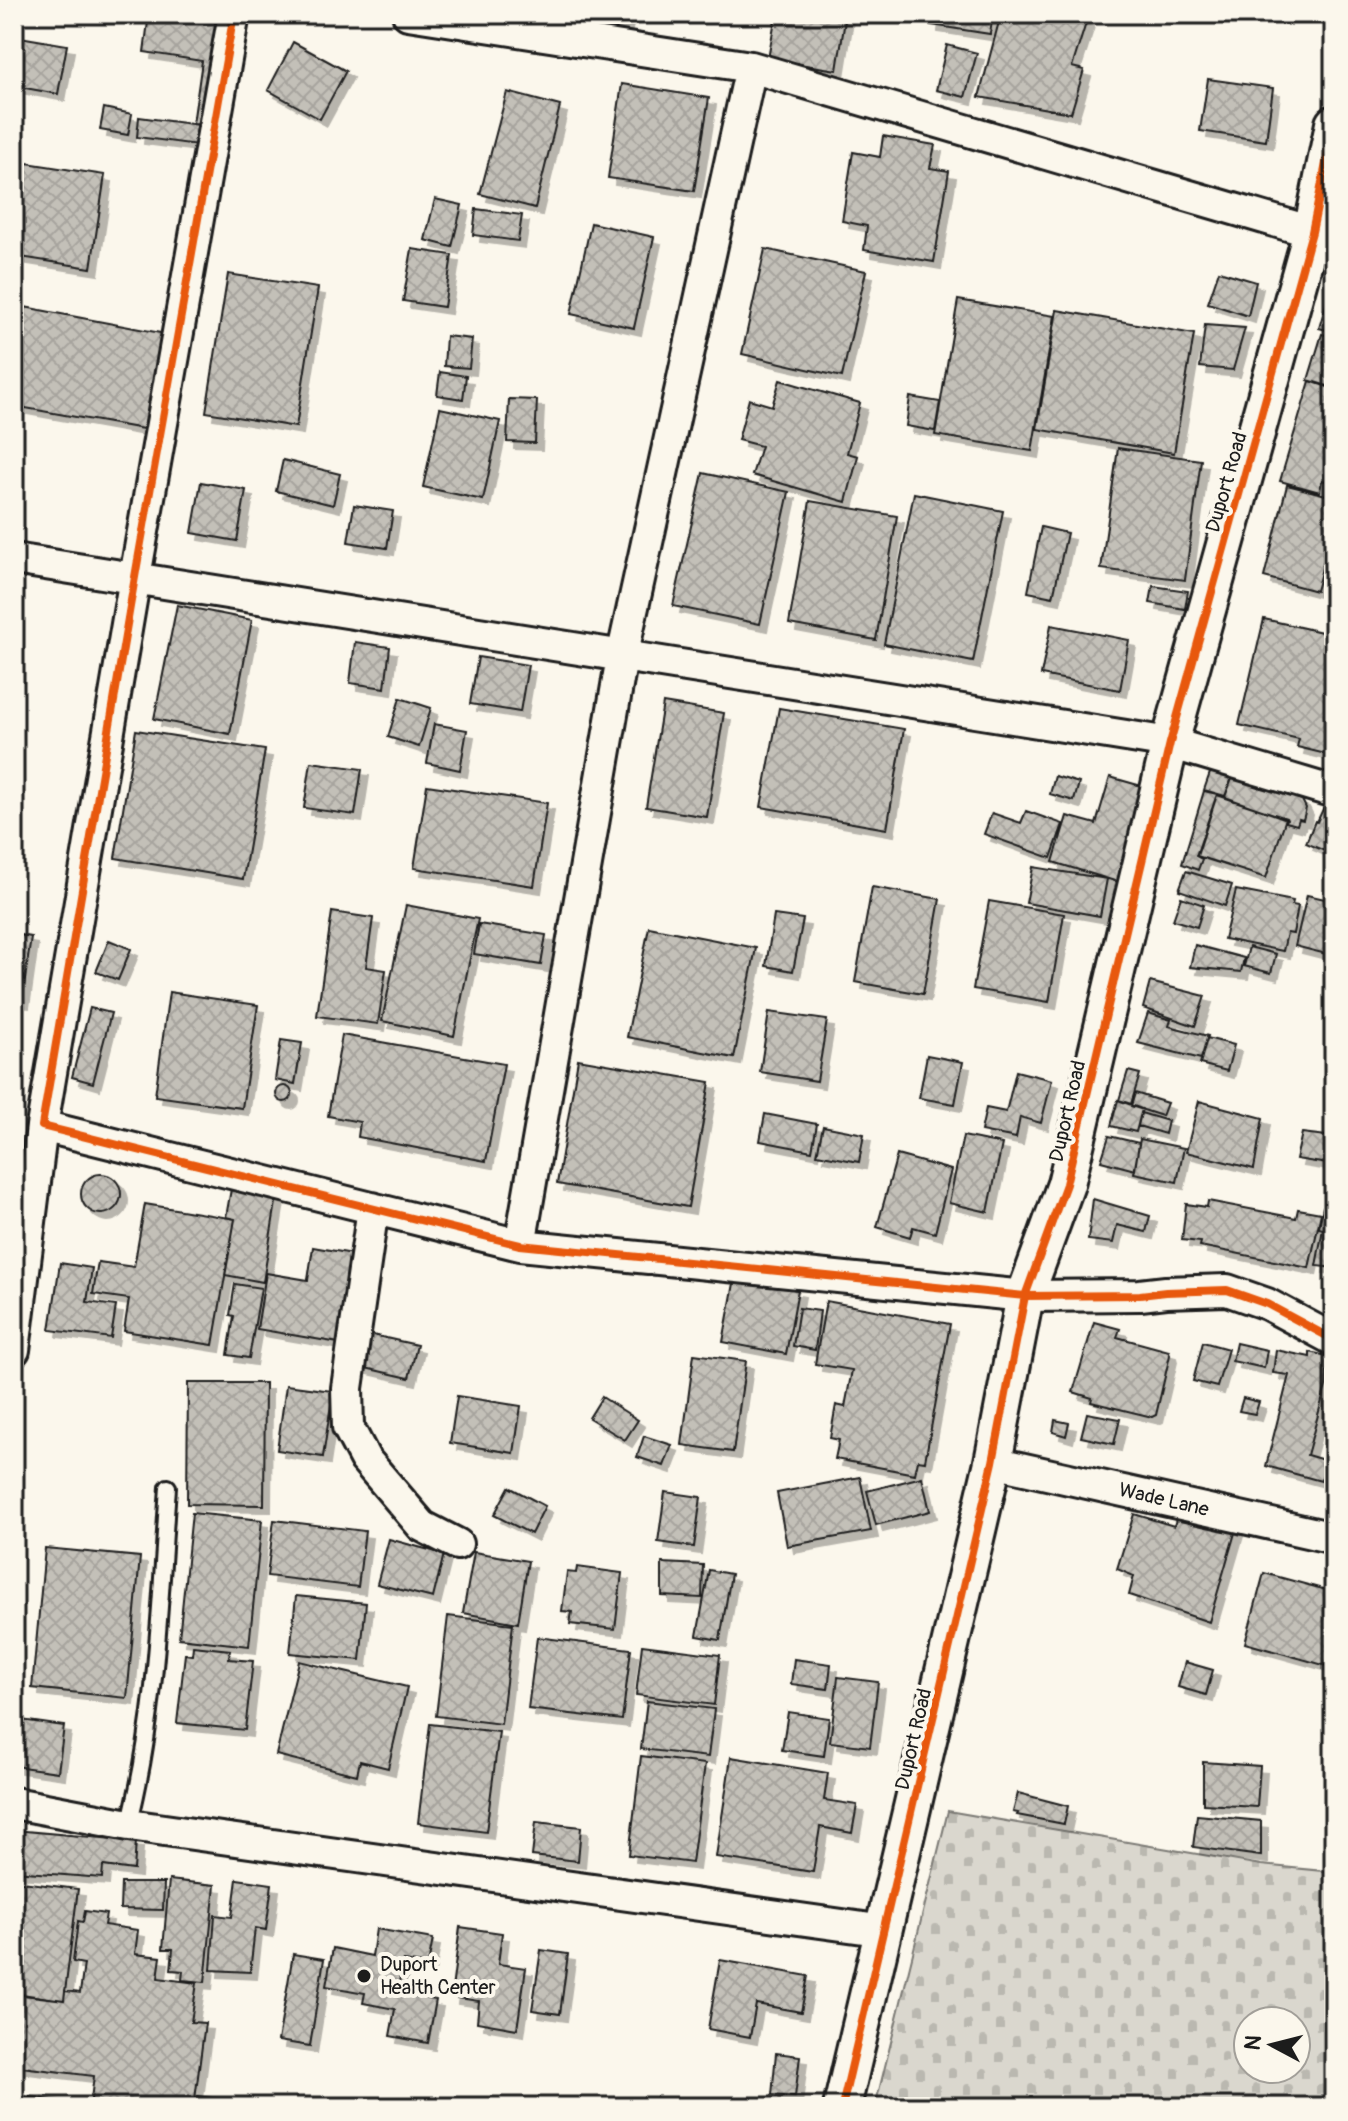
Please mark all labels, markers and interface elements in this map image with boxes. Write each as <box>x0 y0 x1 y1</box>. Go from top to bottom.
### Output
street label: Duport Road <box>1200 429 1253 535</box>
street label: Duport Road <box>1044 1058 1091 1164</box>
street label: Wade Lane <box>1116 1477 1212 1522</box>
street label: Duport Road <box>890 1686 937 1792</box>
place label: Duport Health Center <box>380 1952 496 2000</box>
marker: Duport Health Center <box>355 1967 373 1985</box>
north arrow <box>1232 2005 1312 2085</box>
text: N <box>1238 2033 1268 2052</box>

